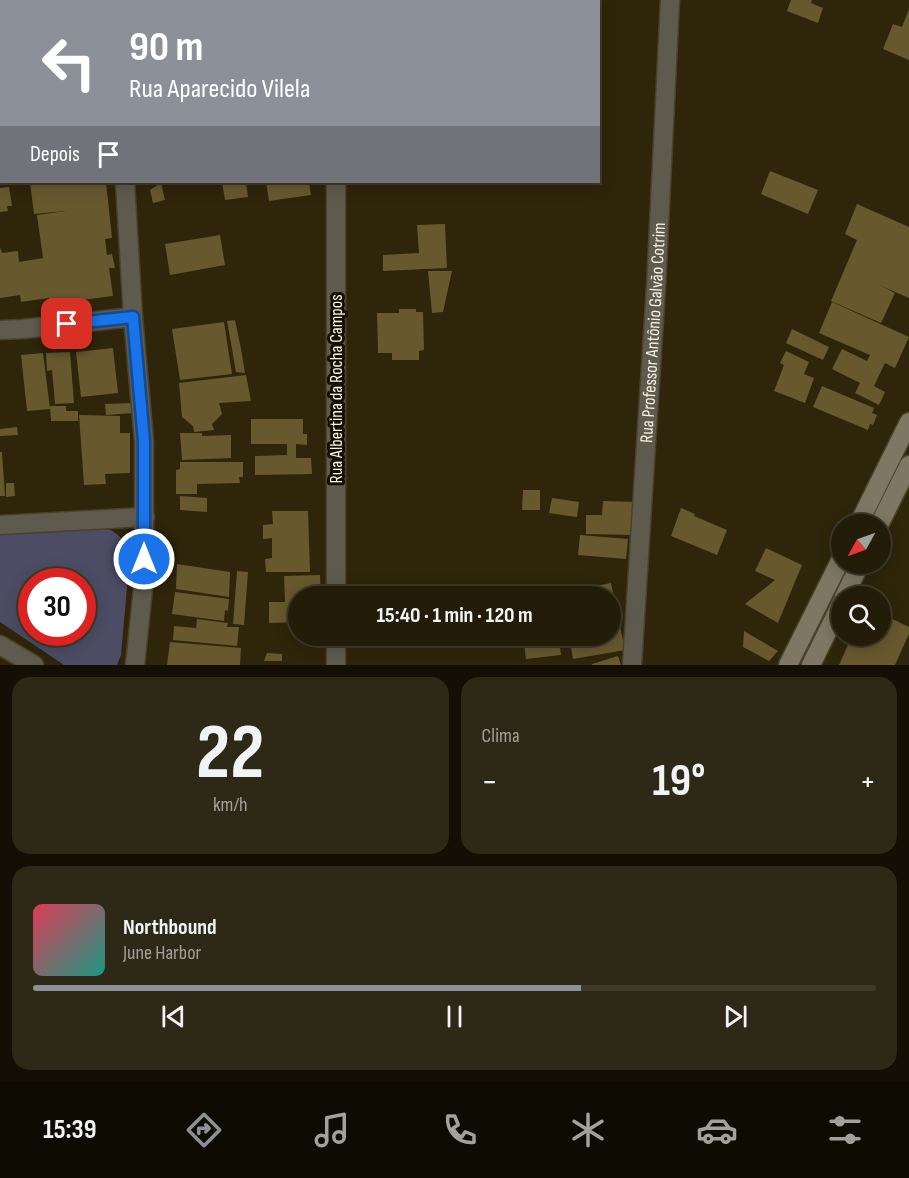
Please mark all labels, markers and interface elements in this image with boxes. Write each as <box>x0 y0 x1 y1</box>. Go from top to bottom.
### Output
text: 90 m <box>129 22 203 73</box>
icon: left <box>30 24 108 102</box>
text: Rua Aparecido Vilela <box>129 73 310 105</box>
icon: arrive <box>92 138 125 171</box>
text: Depois <box>30 141 80 168</box>
street label: Rua Professor Antônio Galvão Cotrim <box>636 222 670 444</box>
street label: Rua Albertina da Rocha Campos <box>326 294 347 484</box>
pin <box>41 298 92 349</box>
icon: arrive <box>50 307 83 340</box>
north arrow <box>831 514 891 574</box>
map controls <box>831 514 891 646</box>
position arrow <box>112 527 176 591</box>
speed limit sign: 30 <box>18 568 96 646</box>
button: search <box>831 586 891 646</box>
text: 15:40 · 1 min · 120 m <box>376 602 533 629</box>
text: 22 <box>196 707 264 800</box>
text: Clima <box>482 724 520 748</box>
text: 19° <box>652 754 705 809</box>
text: − <box>482 762 498 802</box>
text: + <box>860 762 876 802</box>
text: km/h <box>213 793 248 817</box>
text: Northbound <box>123 914 217 941</box>
text: June Harbor <box>123 941 201 965</box>
icon: previous <box>157 1000 190 1033</box>
icon: pause <box>438 1000 471 1033</box>
icon: next <box>719 1000 752 1033</box>
icon: directions <box>183 1109 225 1151</box>
icon: music <box>311 1109 353 1151</box>
icon: phone <box>439 1109 481 1151</box>
icon: climate <box>567 1109 609 1151</box>
icon: car <box>696 1109 738 1151</box>
icon: filters <box>824 1109 866 1151</box>
text: 15:39 <box>43 1114 97 1146</box>

